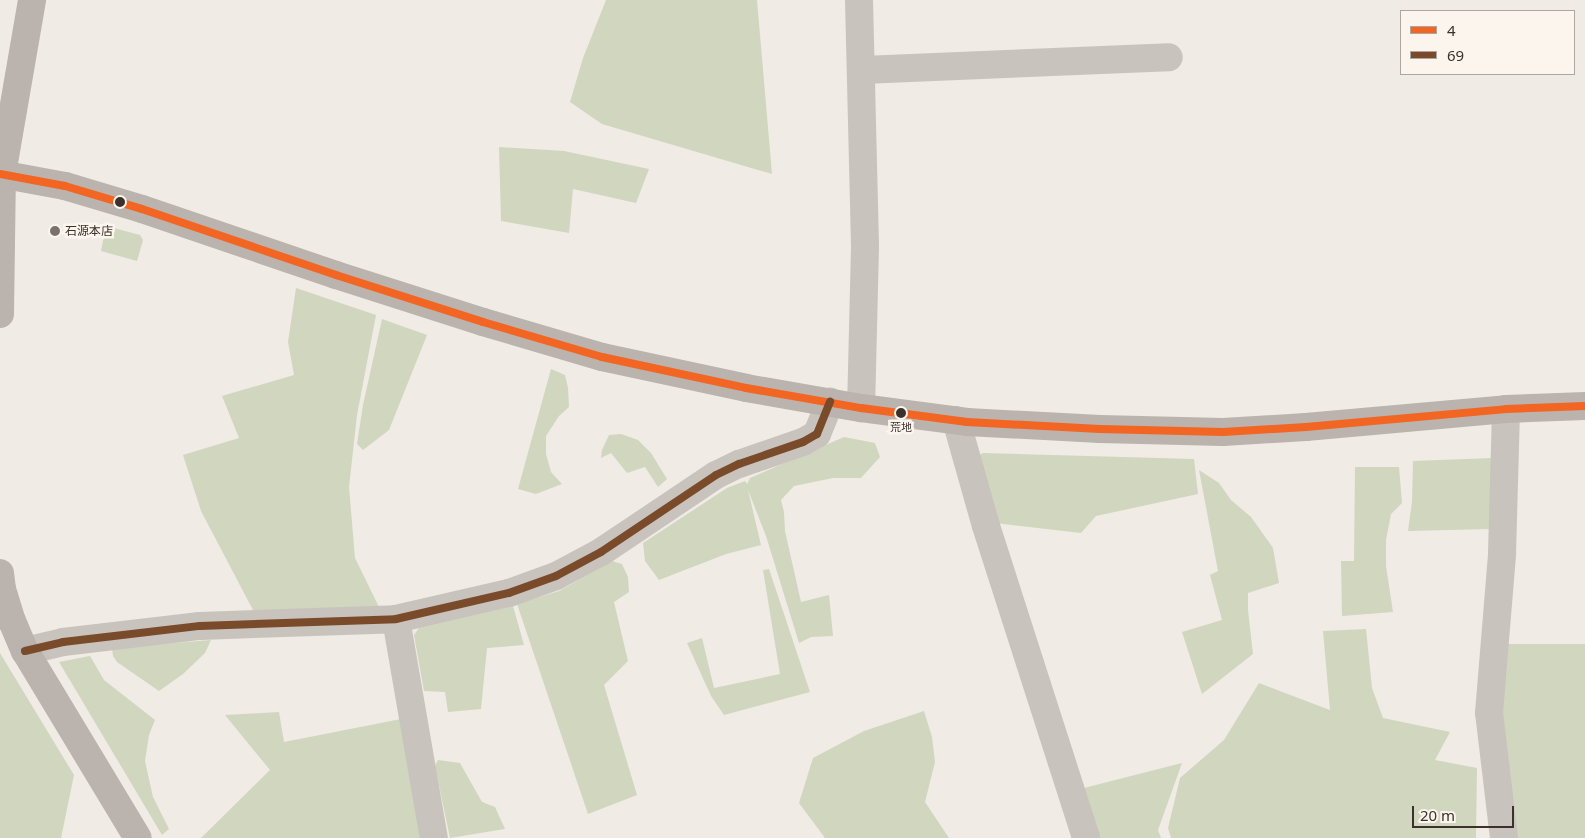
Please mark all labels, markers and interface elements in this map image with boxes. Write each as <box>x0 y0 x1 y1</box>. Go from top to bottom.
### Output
legend <box>1400 10 1575 75</box>
text: 4 <box>1447 20 1456 40</box>
text: 69 <box>1447 45 1464 65</box>
unlabelled marker <box>115 197 125 207</box>
place label: 石源本店 <box>65 224 113 238</box>
marker: 石源本店 <box>49 225 61 237</box>
marker: 荒地 <box>896 408 906 418</box>
place label: 荒地 <box>890 420 912 434</box>
scale bar <box>1415 796 1518 828</box>
text: 20 m <box>1420 805 1455 825</box>

